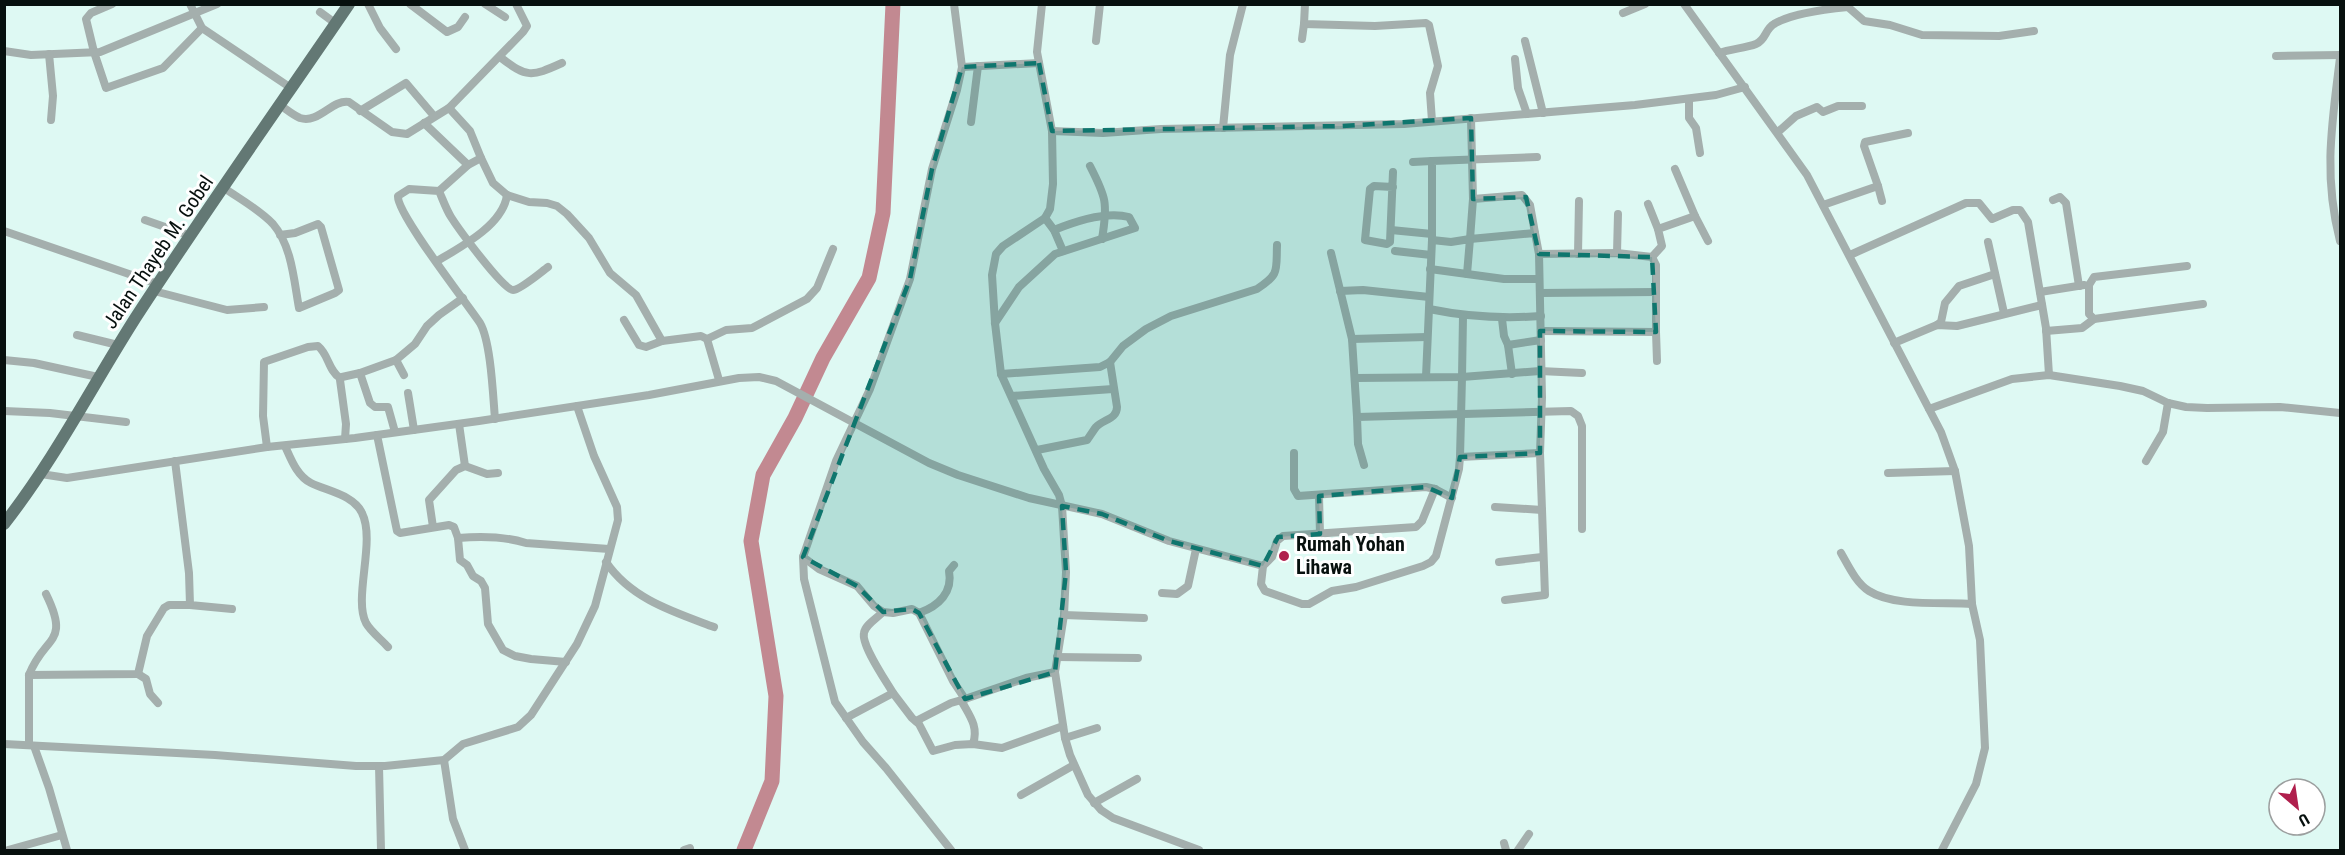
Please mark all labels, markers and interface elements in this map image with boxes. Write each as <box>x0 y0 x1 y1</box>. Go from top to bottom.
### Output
street label: Jalan Thayeb M. Gobel <box>98 171 218 333</box>
place label: Rumah Yohan Lihawa <box>1296 532 1405 579</box>
marker: Rumah Yohan Lihawa <box>1277 549 1291 563</box>
north arrow <box>2267 777 2327 837</box>
text: U <box>2295 809 2313 830</box>

